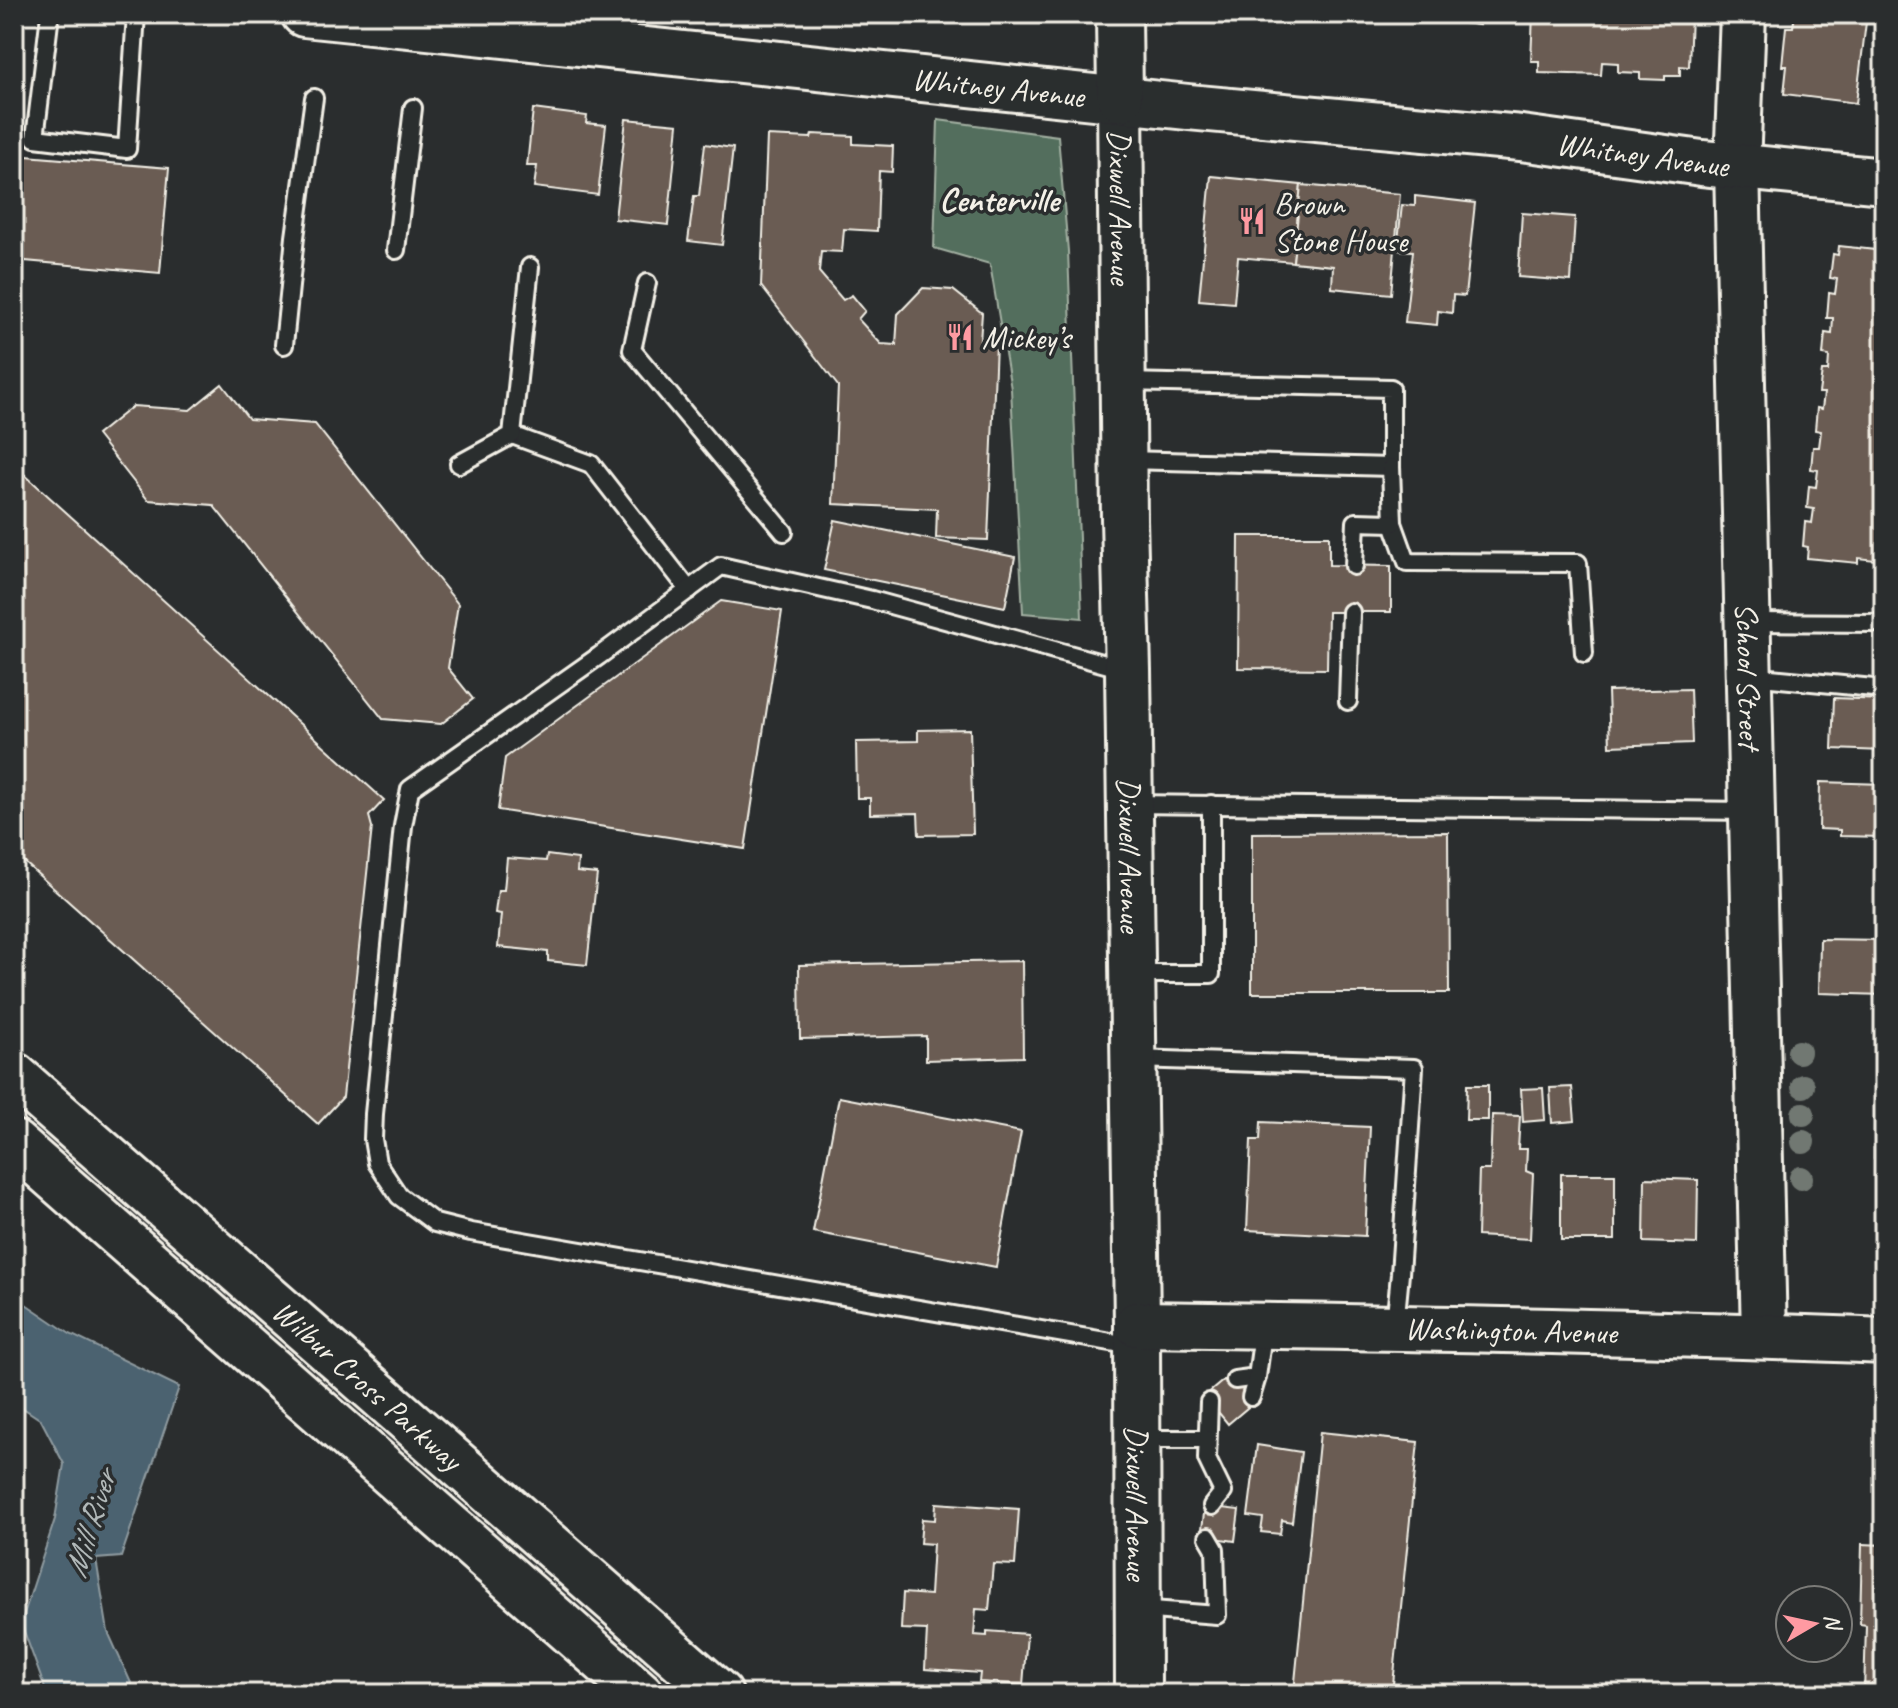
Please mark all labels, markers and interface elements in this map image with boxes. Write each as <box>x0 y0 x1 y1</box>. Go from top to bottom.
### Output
street label: Whitney Avenue <box>910 58 1089 117</box>
street label: Whitney Avenue <box>1554 123 1733 187</box>
street label: Dixwell Avenue <box>1099 129 1142 287</box>
district label: Centerville <box>939 178 1062 221</box>
place label: Brown Stone House <box>1274 183 1410 261</box>
restaurant icon: Brown Stone House <box>1237 206 1267 236</box>
place label: Mickey’s <box>982 317 1073 358</box>
restaurant icon: Mickey’s <box>945 322 975 352</box>
street label: School Street <box>1726 602 1771 754</box>
street label: Dixwell Avenue <box>1108 777 1152 935</box>
street label: Wilbur Cross Parkway <box>264 1291 473 1482</box>
street label: Washington Avenue <box>1405 1308 1620 1353</box>
street label: Dixwell Avenue <box>1116 1425 1158 1583</box>
water label: Mill River <box>53 1460 128 1582</box>
north arrow <box>1774 1584 1854 1664</box>
text: N <box>1818 1612 1848 1633</box>

